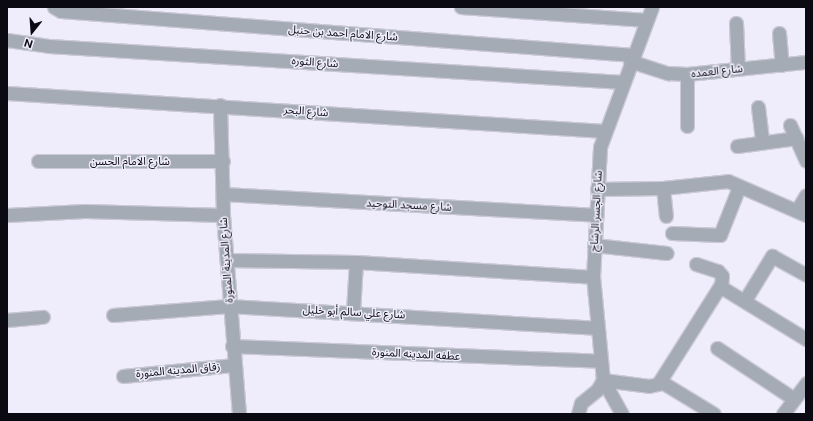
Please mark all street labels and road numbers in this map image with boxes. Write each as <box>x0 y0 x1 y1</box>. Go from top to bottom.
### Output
street label: شارع الامام احمد بن حنبل <box>288 23 398 43</box>
street label: شارع الثوره <box>291 54 339 70</box>
street label: شارع العمده <box>690 62 744 80</box>
street label: شارع البحر <box>283 103 329 119</box>
street label: شارع الامام الحسن <box>90 154 170 168</box>
street label: شارع الجسر الرشاح <box>587 170 605 252</box>
street label: شارع مسجد التوحيد <box>366 196 452 214</box>
street label: شارع المدينة المنورة <box>216 217 236 303</box>
street label: شارع علي سالم أبو خليل <box>302 303 406 321</box>
street label: عطفه المدينه المنورة <box>372 345 460 363</box>
street label: زقاق المدينه المنورة <box>135 360 221 380</box>

